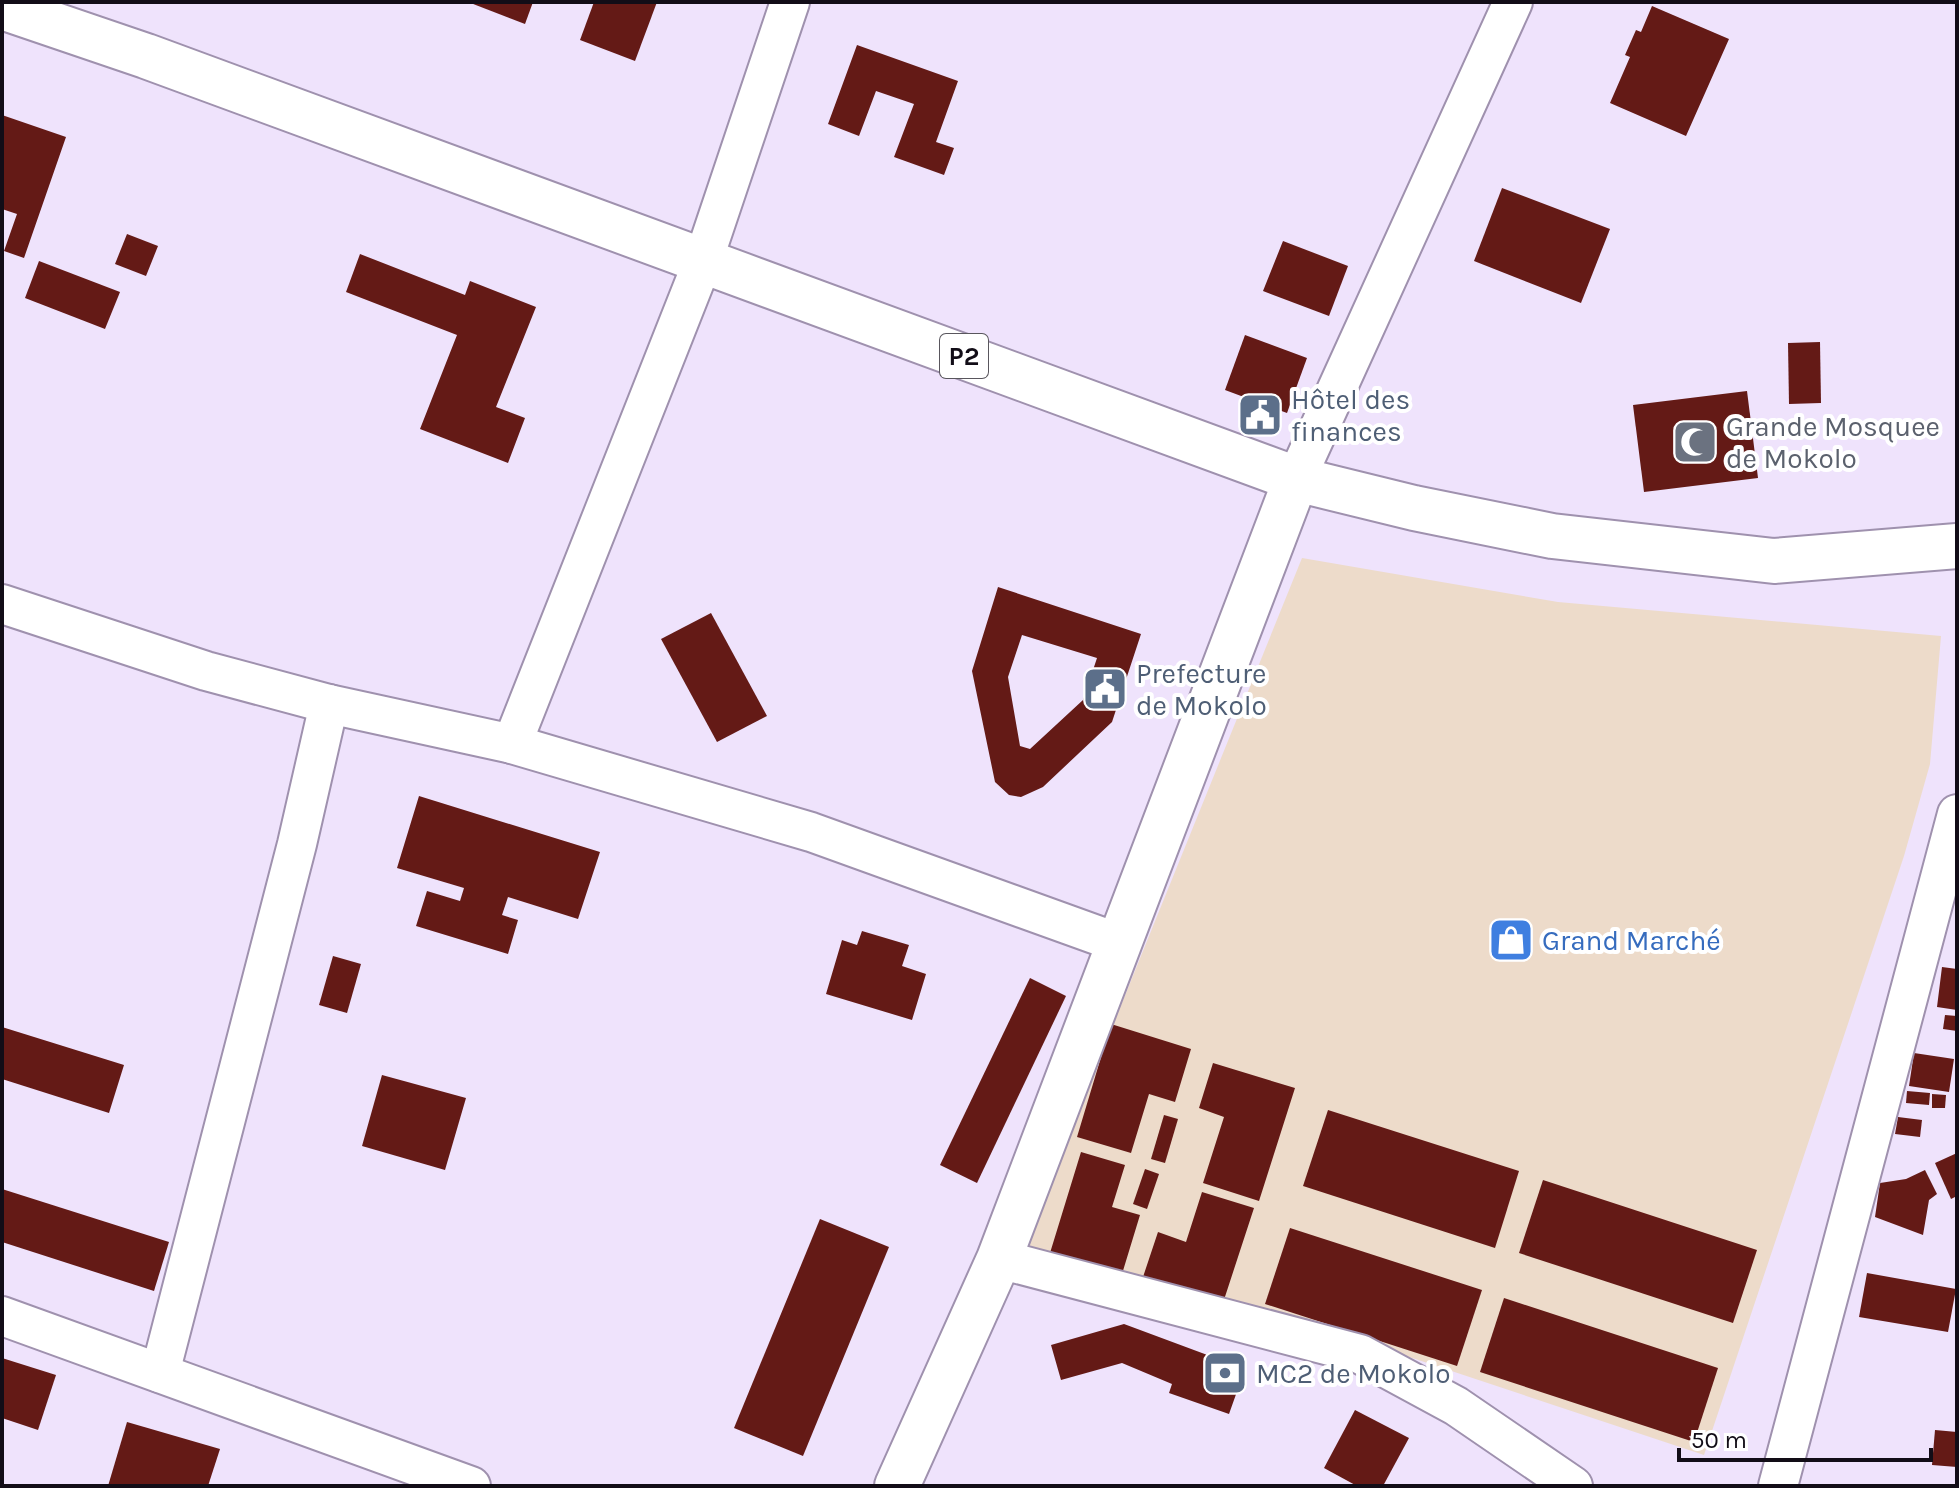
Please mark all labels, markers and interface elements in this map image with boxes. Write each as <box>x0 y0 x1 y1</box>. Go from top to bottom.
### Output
road number: P2 <box>940 334 988 378</box>
place label: Hôtel des finances <box>1291 383 1410 448</box>
public building icon: Hôtel des finances <box>1236 391 1284 439</box>
place label: Grande Mosquee de Mokolo <box>1726 410 1940 475</box>
mosque icon: Grande Mosquee de Mokolo <box>1671 418 1719 466</box>
place label: Prefecture de Mokolo <box>1136 657 1267 722</box>
public building icon: Prefecture de Mokolo <box>1081 665 1129 713</box>
shop icon: Grand Marché <box>1487 916 1535 964</box>
place label: Grand Marché <box>1542 924 1721 957</box>
bank icon: MC2 de Mokolo <box>1201 1349 1249 1397</box>
place label: MC2 de Mokolo <box>1256 1357 1451 1390</box>
scale bar <box>1679 1412 1931 1462</box>
text: 50 m <box>1691 1426 1747 1454</box>

